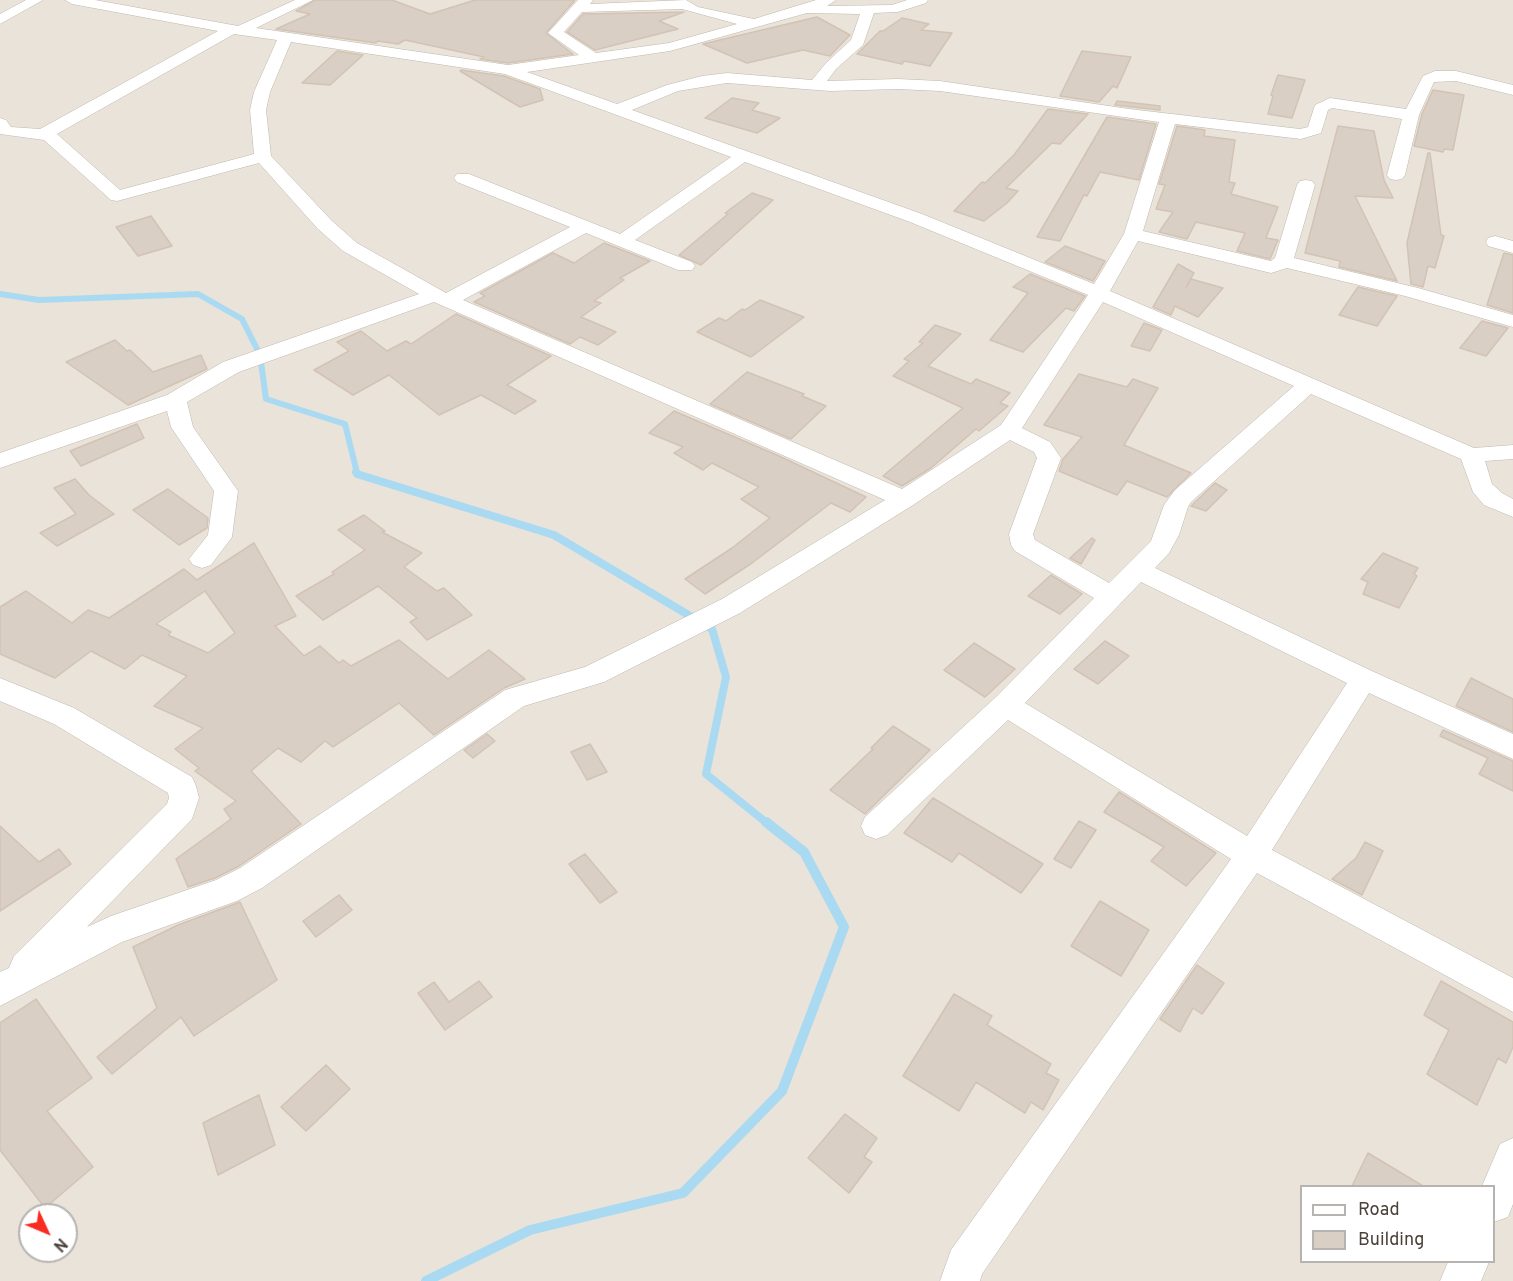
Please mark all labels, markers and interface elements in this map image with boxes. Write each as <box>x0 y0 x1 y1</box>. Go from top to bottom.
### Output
legend <box>1300 1185 1495 1263</box>
text: Road <box>1358 1199 1400 1222</box>
north arrow <box>18 1203 78 1263</box>
text: Building <box>1358 1229 1424 1252</box>
text: N <box>48 1233 71 1255</box>

